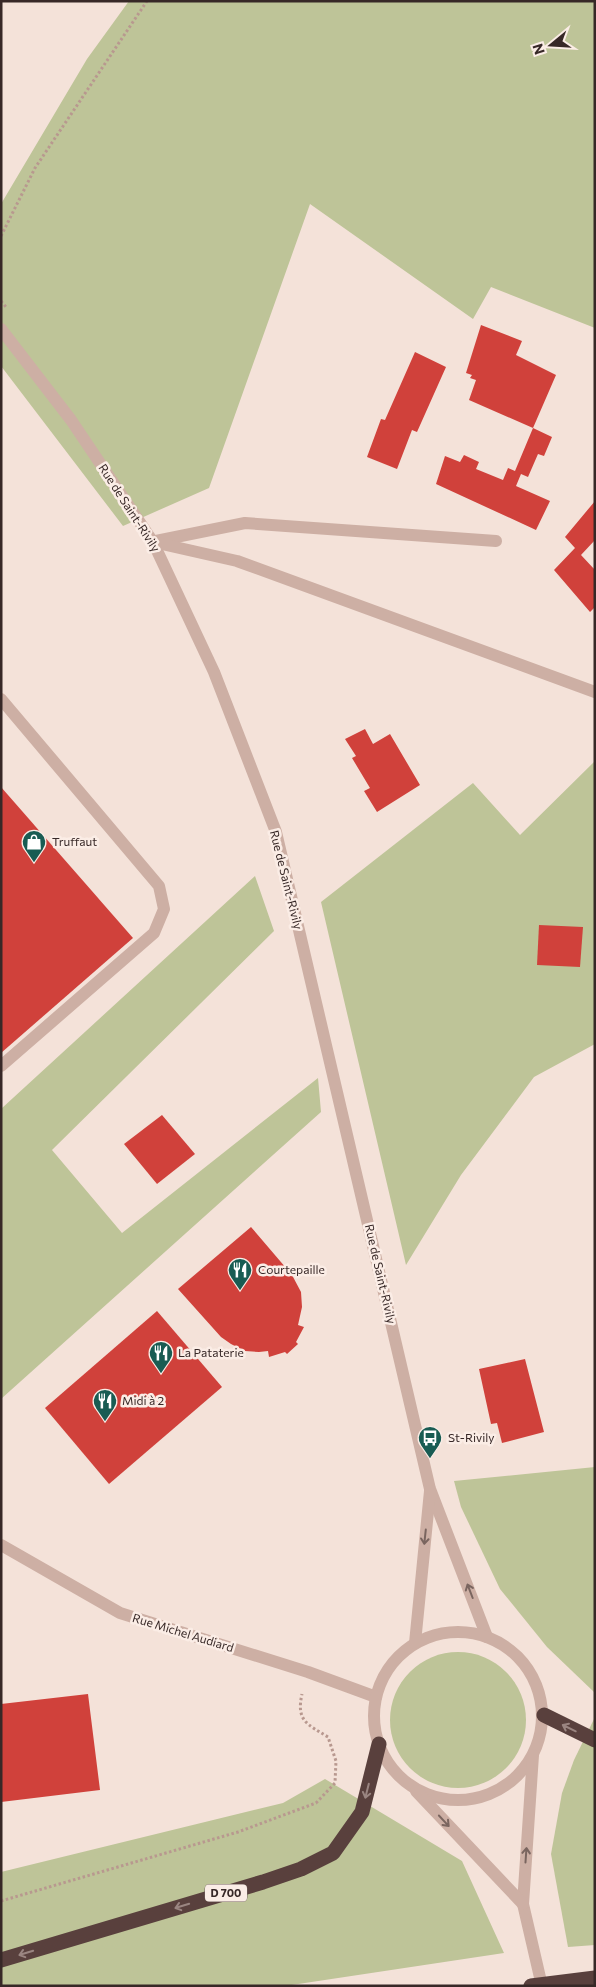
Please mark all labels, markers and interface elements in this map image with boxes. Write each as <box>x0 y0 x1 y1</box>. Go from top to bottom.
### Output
north arrow <box>526 20 576 70</box>
text: N <box>528 42 548 57</box>
street label: Rue de Saint-Rivily <box>96 461 163 554</box>
shop icon: Truffaut <box>21 829 47 863</box>
street label: Rue de Saint-Rivily <box>268 829 306 931</box>
place label: Truffaut <box>52 834 97 848</box>
street label: Rue de Saint-Rivily <box>363 1223 399 1325</box>
restaurant icon: Courtepaille <box>227 1257 253 1291</box>
place label: Courtepaille <box>258 1262 325 1276</box>
restaurant icon: La Pataterie <box>148 1340 174 1374</box>
place label: La Pataterie <box>178 1345 244 1359</box>
restaurant icon: Midi à 2 <box>92 1388 118 1422</box>
place label: Midi à 2 <box>122 1393 164 1407</box>
bus stop icon: St-Rivily <box>417 1425 443 1459</box>
place label: St-Rivily <box>448 1430 495 1444</box>
one-way arrow <box>421 1529 430 1545</box>
one-way arrow <box>464 1584 474 1599</box>
street label: Rue Michel Audiard <box>131 1610 236 1654</box>
one-way arrow <box>562 1723 577 1732</box>
one-way arrow <box>362 1783 372 1799</box>
one-way arrow <box>438 1814 450 1827</box>
one-way arrow <box>522 1847 531 1863</box>
road number: D 700 <box>205 1885 247 1902</box>
one-way arrow <box>175 1902 191 1912</box>
one-way arrow <box>19 1948 35 1958</box>

